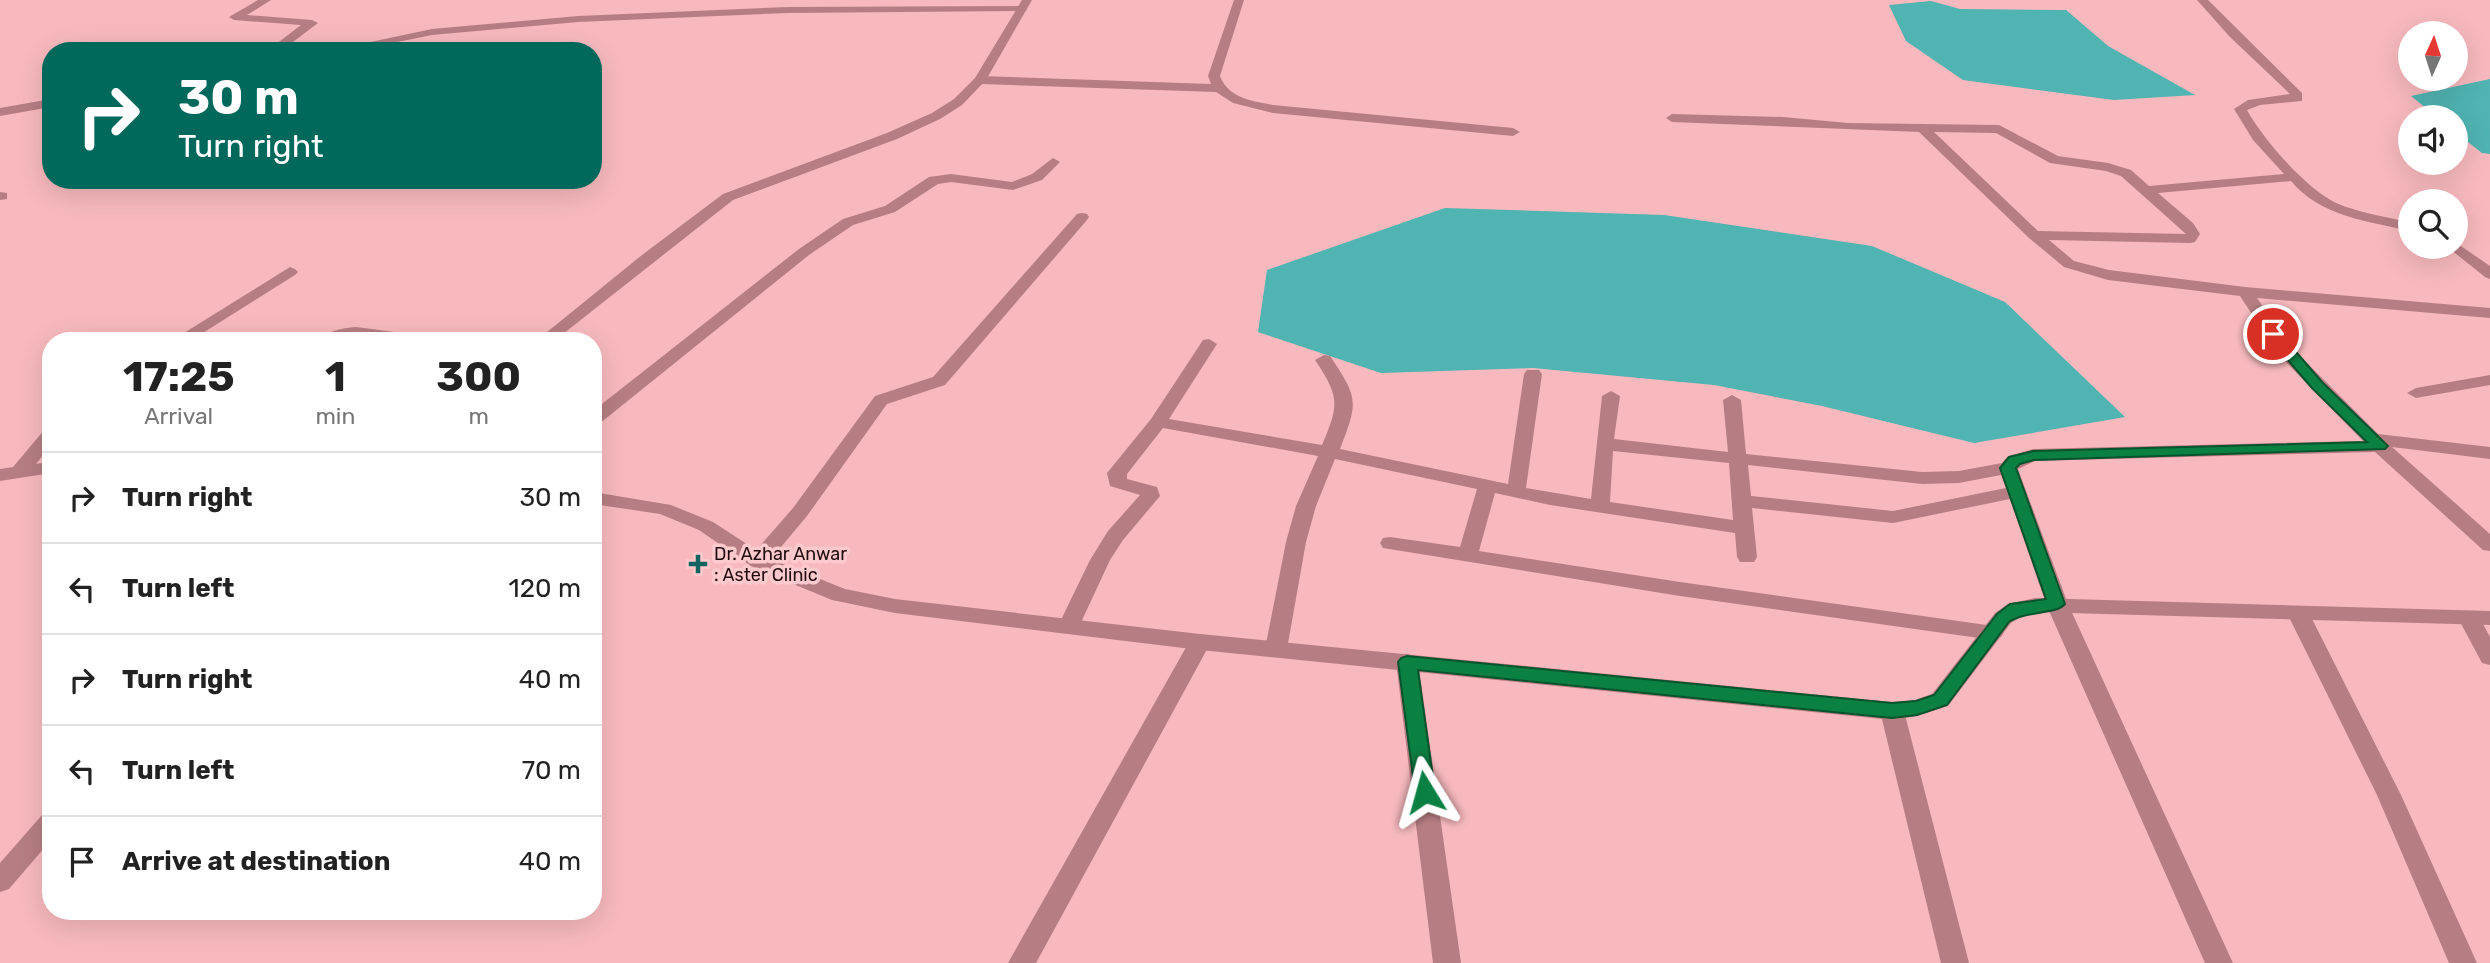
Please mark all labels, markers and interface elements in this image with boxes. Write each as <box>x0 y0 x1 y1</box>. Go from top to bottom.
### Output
north arrow <box>2398 21 2468 91</box>
map controls <box>2398 21 2468 259</box>
text: 30 m <box>178 68 299 126</box>
icon: right <box>63 70 154 161</box>
button: sound <box>2398 105 2468 175</box>
text: Turn right <box>178 127 323 165</box>
button: search <box>2398 189 2468 259</box>
pin <box>2243 304 2303 364</box>
icon: arrive <box>2254 315 2292 353</box>
text: 17:25 <box>123 352 235 402</box>
text: 1 <box>325 352 346 402</box>
text: 300 <box>436 352 521 402</box>
text: Arrival <box>144 402 213 430</box>
text: min <box>315 402 355 430</box>
text: m <box>468 402 489 430</box>
icon: right <box>63 479 101 517</box>
text: Turn right <box>122 482 252 513</box>
text: 30 m <box>519 482 581 513</box>
place label: Dr. Azhar Anwar : Aster Clinic <box>714 543 847 586</box>
marker: Dr. Azhar Anwar : Aster Clinic <box>688 554 708 574</box>
icon: left <box>63 570 101 608</box>
text: Turn left <box>122 573 234 604</box>
text: 120 m <box>509 573 581 604</box>
icon: right <box>63 661 101 699</box>
text: Turn right <box>122 664 252 695</box>
text: 40 m <box>519 664 581 695</box>
icon: left <box>63 752 101 790</box>
text: Turn left <box>122 755 234 786</box>
text: 70 m <box>522 755 581 786</box>
position arrow <box>1388 755 1462 829</box>
icon: arrive <box>63 843 101 881</box>
text: Arrive at destination <box>122 846 390 877</box>
text: 40 m <box>519 846 581 877</box>

